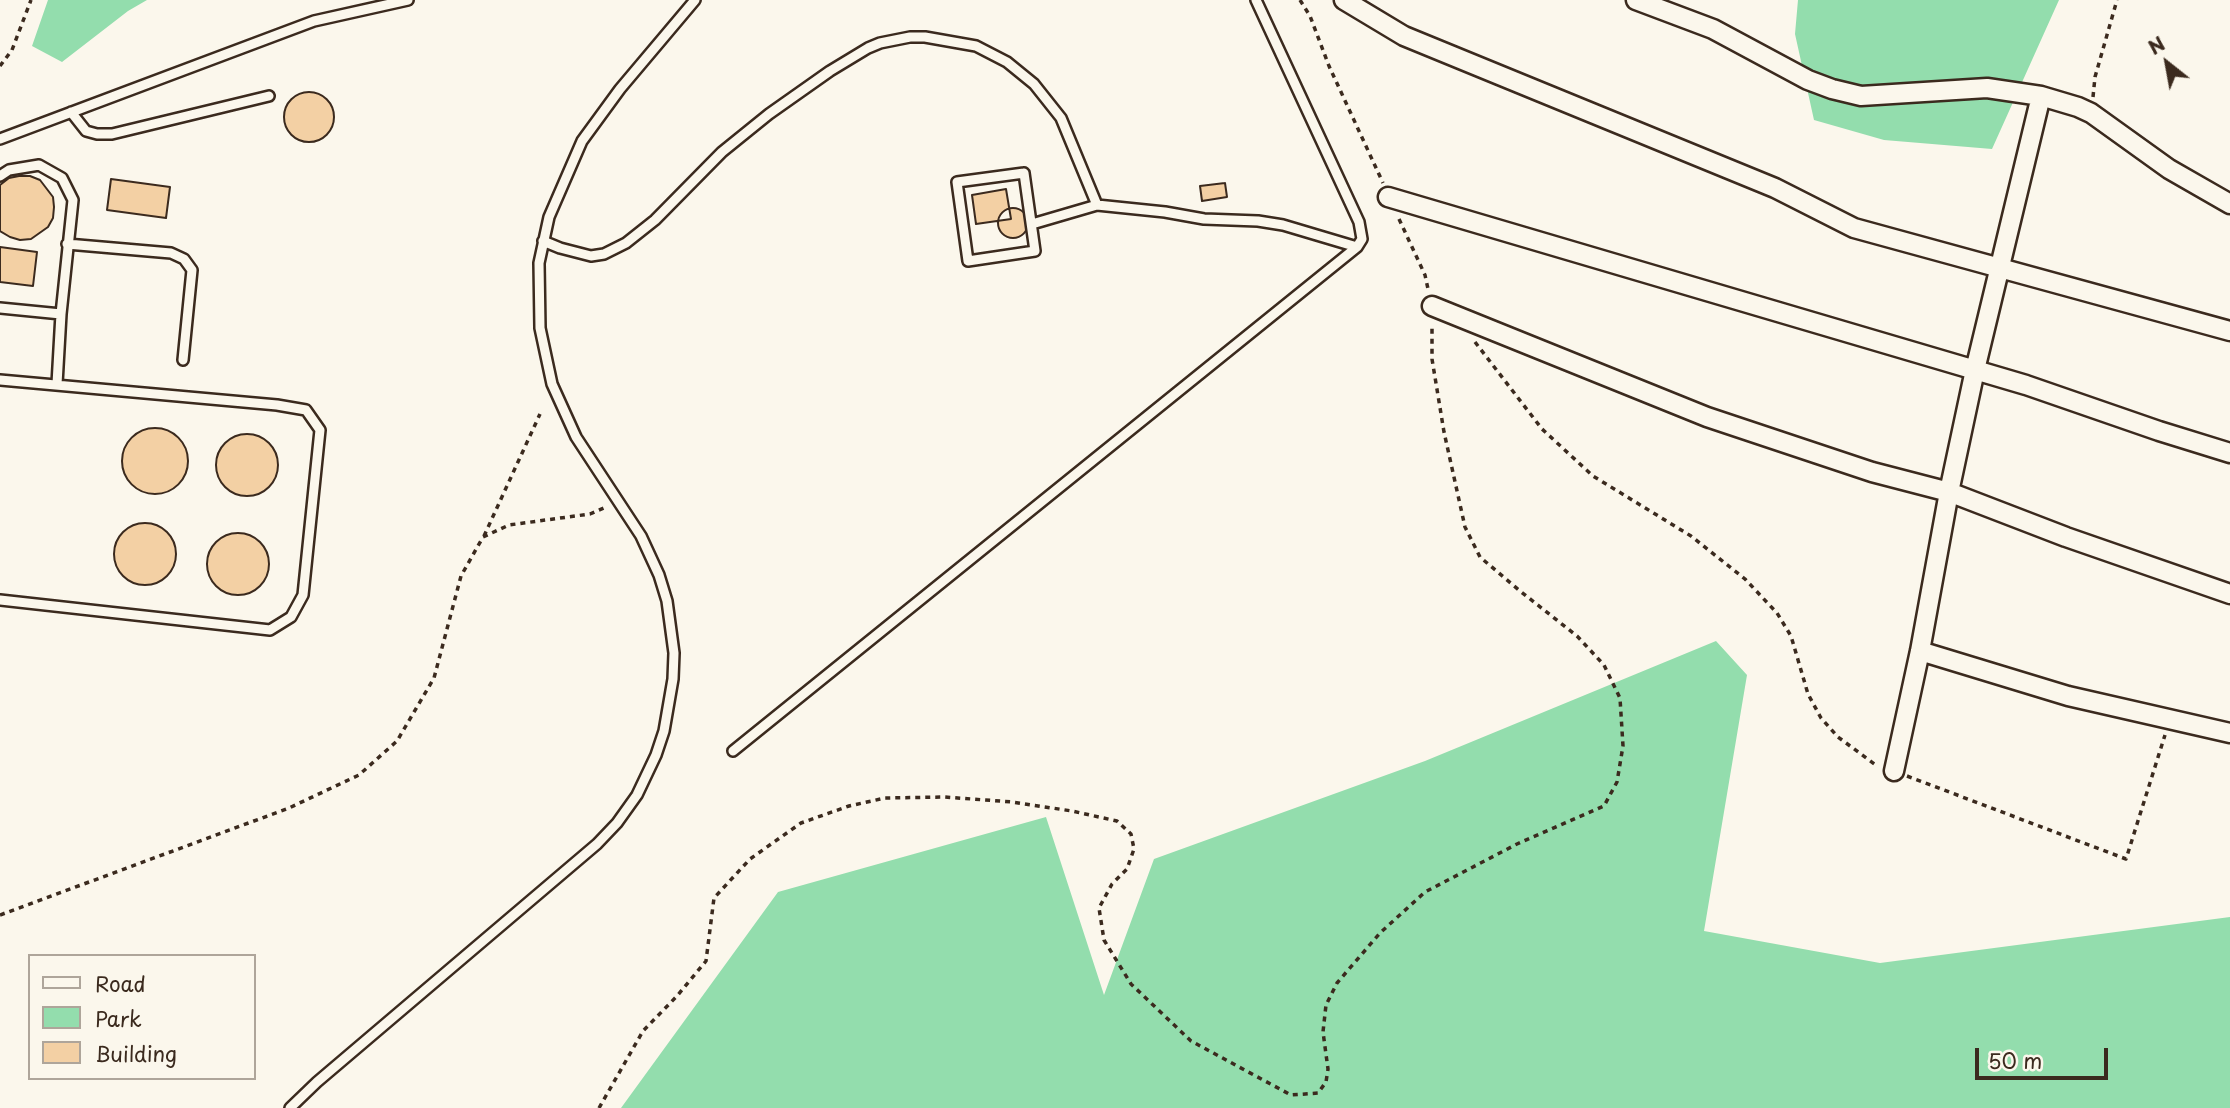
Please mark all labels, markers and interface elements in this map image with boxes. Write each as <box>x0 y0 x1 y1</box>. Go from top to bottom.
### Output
north arrow <box>2132 28 2202 98</box>
text: N <box>2143 29 2170 61</box>
legend <box>28 954 256 1080</box>
text: Road <box>95 967 146 999</box>
text: Park <box>95 1002 142 1034</box>
scale bar <box>1978 1034 2111 1078</box>
text: Building <box>95 1037 177 1069</box>
text: 50 m <box>1988 1044 2042 1076</box>

